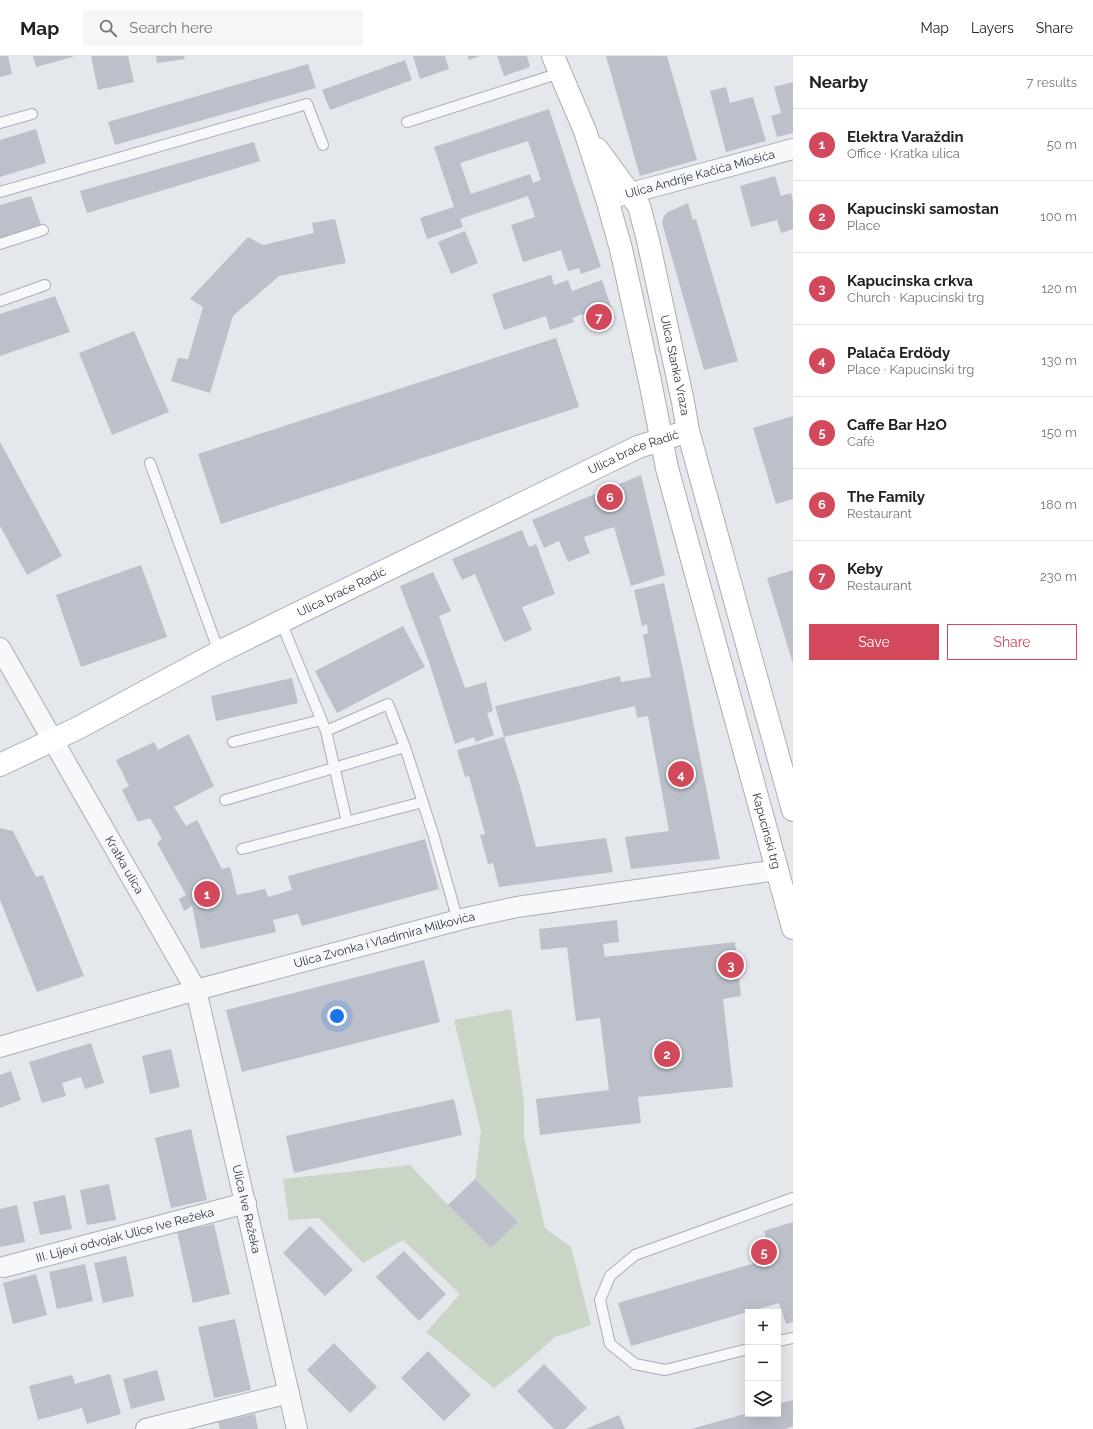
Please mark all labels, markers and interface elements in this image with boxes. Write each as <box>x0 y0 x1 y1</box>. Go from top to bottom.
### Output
search box <box>83 10 363 46</box>
text: Map <box>20 17 59 39</box>
icon: search <box>97 17 119 39</box>
text: Search here <box>129 19 213 37</box>
text: Map <box>921 20 949 36</box>
text: Layers <box>971 20 1014 36</box>
text: Share <box>1036 20 1073 36</box>
text: Nearby <box>809 72 868 92</box>
text: 7 results <box>1027 75 1077 90</box>
text: Elektra Varaždin <box>847 128 963 146</box>
text: 1 <box>819 137 825 152</box>
text: 50 m <box>1047 137 1077 152</box>
text: Office · Kratka ulica <box>847 146 960 161</box>
street label: Ulica Andrije Kačića Miošića <box>624 147 776 201</box>
text: Kapucinski samostan <box>847 200 999 218</box>
text: 2 <box>818 209 826 224</box>
text: 100 m <box>1040 209 1077 224</box>
text: Place <box>847 218 880 233</box>
text: Kapucinska crkva <box>847 272 973 290</box>
text: 3 <box>818 281 826 296</box>
text: 120 m <box>1041 281 1077 296</box>
text: Church · Kapucinski trg <box>847 290 984 305</box>
pin: 7 <box>586 302 612 332</box>
street label: Ulica Stanka Vraza <box>657 314 692 416</box>
text: Palača Erdödy <box>847 344 950 362</box>
text: 4 <box>818 353 826 368</box>
text: 130 m <box>1041 353 1077 368</box>
text: Place · Kapucinski trg <box>847 362 974 377</box>
text: Caffe Bar H2O <box>847 416 947 434</box>
text: 5 <box>818 425 826 440</box>
text: 150 m <box>1041 425 1077 440</box>
street label: Ulica braće Radić <box>586 427 681 477</box>
text: Café <box>847 434 875 449</box>
pin: 6 <box>597 482 623 512</box>
text: The Family <box>847 488 925 506</box>
text: 6 <box>818 497 826 512</box>
text: 180 m <box>1041 497 1077 512</box>
text: Restaurant <box>847 506 912 521</box>
text: Keby <box>847 560 883 578</box>
street label: Ulica braće Radić <box>295 564 389 620</box>
text: 7 <box>818 569 826 584</box>
text: 230 m <box>1040 569 1077 584</box>
text: Restaurant <box>847 578 912 593</box>
button: Save <box>809 624 939 660</box>
button: Share <box>947 624 1077 660</box>
pin: 4 <box>668 759 694 789</box>
street label: Kapucinski trg <box>749 791 784 871</box>
street label: Kratka ulica <box>102 833 146 896</box>
pin: 1 <box>194 879 220 909</box>
street label: Ulica Zvonka i Vladimira Milkovića <box>292 909 476 971</box>
pin: 3 <box>718 950 744 980</box>
your location <box>327 1006 347 1026</box>
pin: 2 <box>654 1039 680 1069</box>
street label: Ulica Ive Režeka <box>229 1163 263 1255</box>
street label: III. Lijevi odvojak Ulice Ive Režeka <box>34 1205 215 1265</box>
pin: 5 <box>751 1237 777 1267</box>
map controls <box>745 1309 781 1417</box>
button: + <box>745 1309 781 1345</box>
button: − <box>745 1345 781 1381</box>
button: layers <box>745 1381 781 1417</box>

